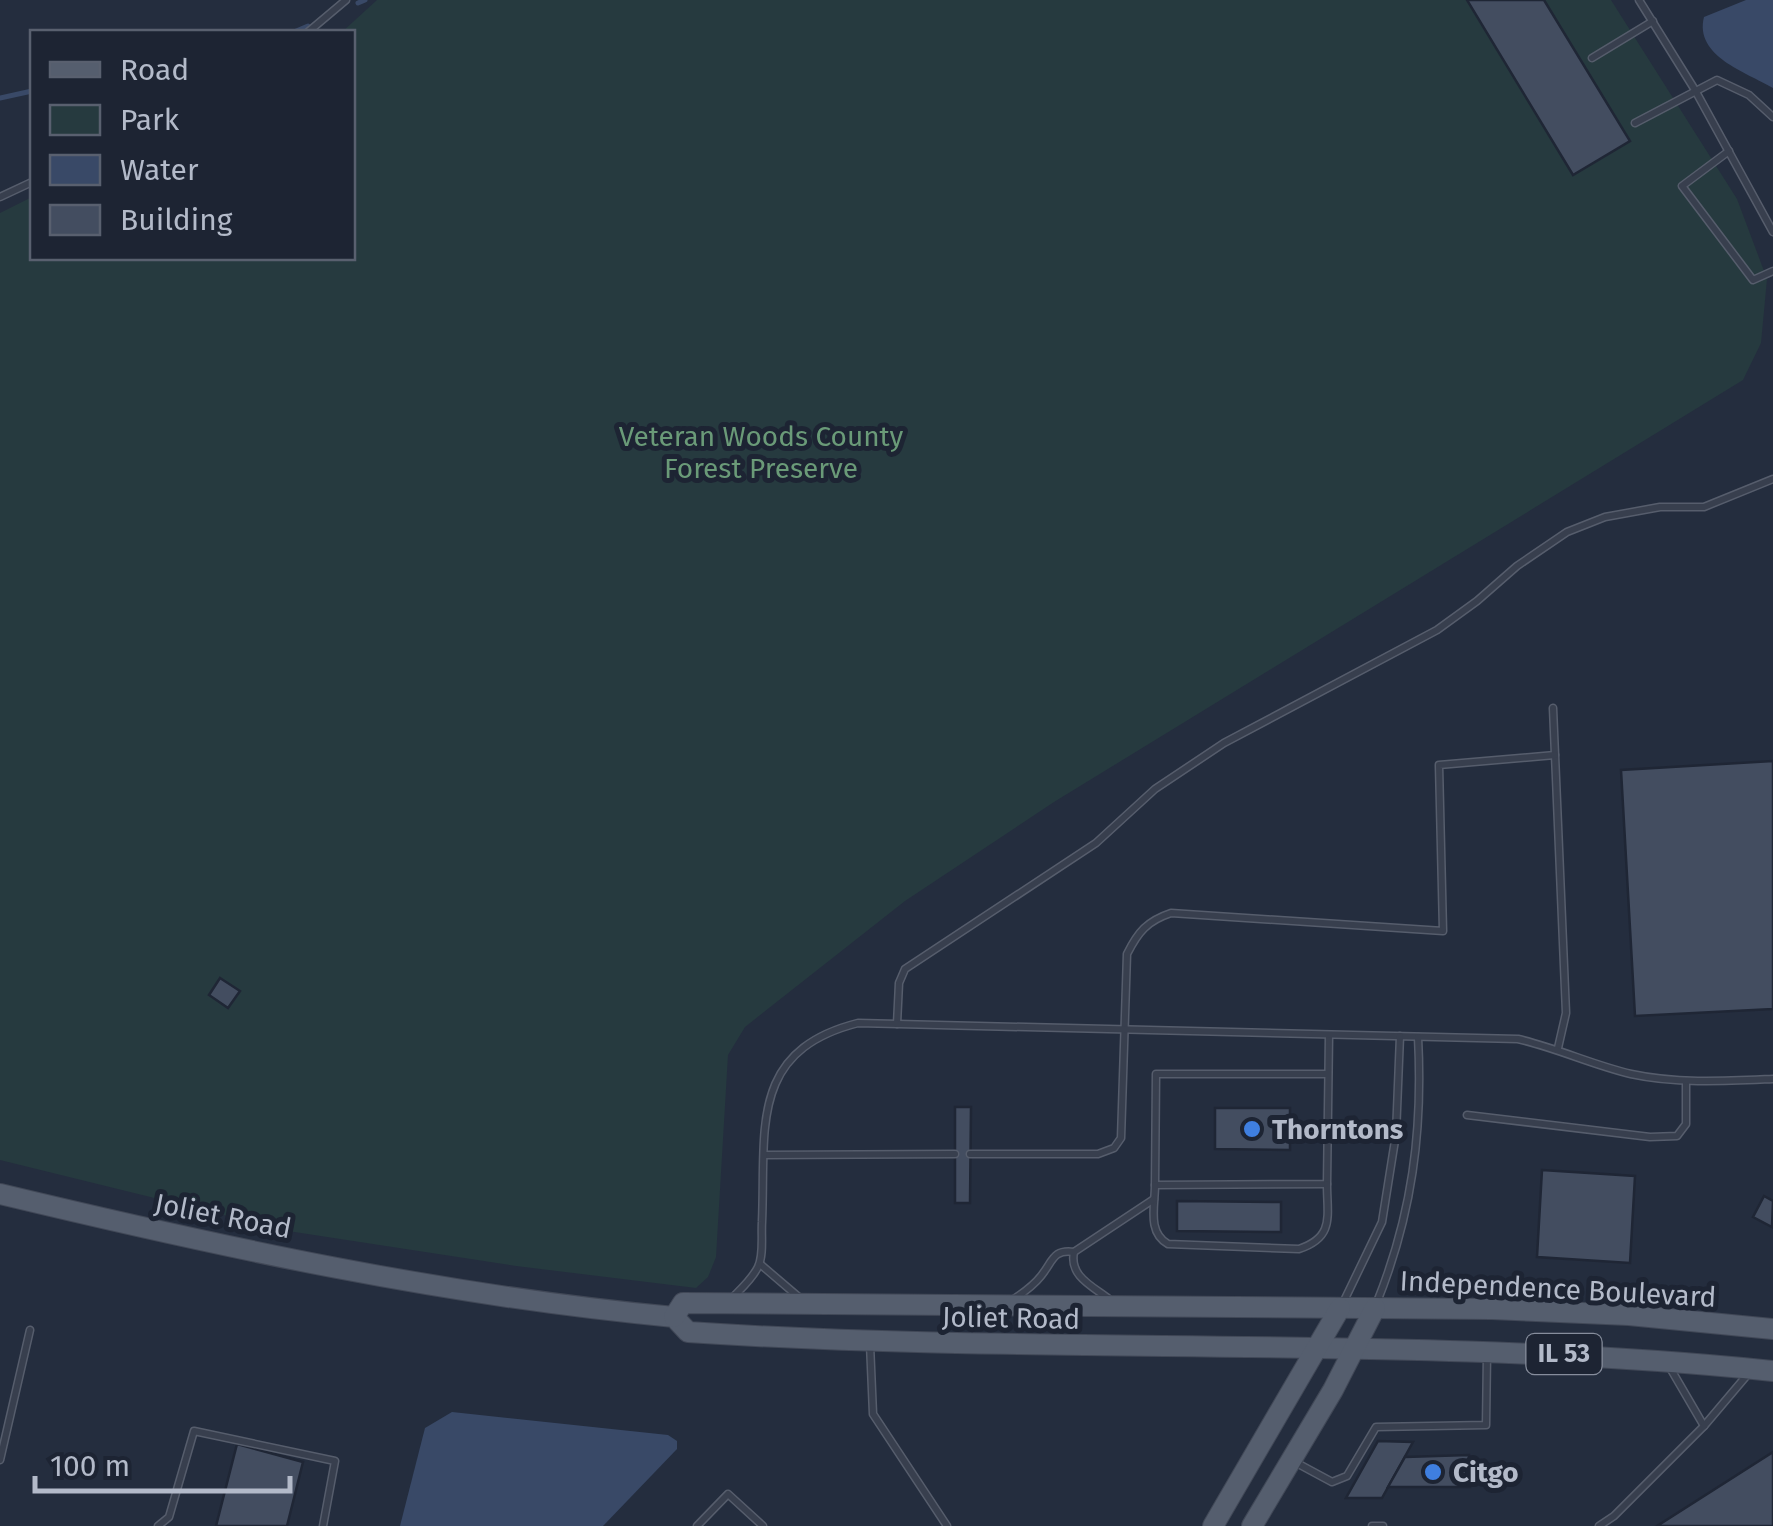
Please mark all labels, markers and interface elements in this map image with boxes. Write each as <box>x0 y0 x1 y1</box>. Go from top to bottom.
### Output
legend <box>30 30 355 260</box>
text: Road <box>120 52 189 88</box>
text: Park <box>120 102 180 138</box>
text: Water <box>120 152 199 188</box>
text: Building <box>120 202 233 238</box>
park label: Veteran Woods County Forest Preserve <box>619 420 904 485</box>
place label: Thorntons <box>1272 1113 1403 1146</box>
marker: Thorntons <box>1241 1118 1263 1140</box>
street label: Joliet Road <box>152 1187 294 1245</box>
street label: Independence Boulevard <box>1399 1264 1717 1314</box>
street label: Joliet Road <box>942 1300 1080 1336</box>
road number: IL 53 <box>1526 1334 1602 1374</box>
scale bar <box>35 1431 290 1493</box>
text: 100 m <box>50 1448 130 1484</box>
place label: Citgo <box>1453 1456 1519 1489</box>
marker: Citgo <box>1422 1461 1444 1483</box>

